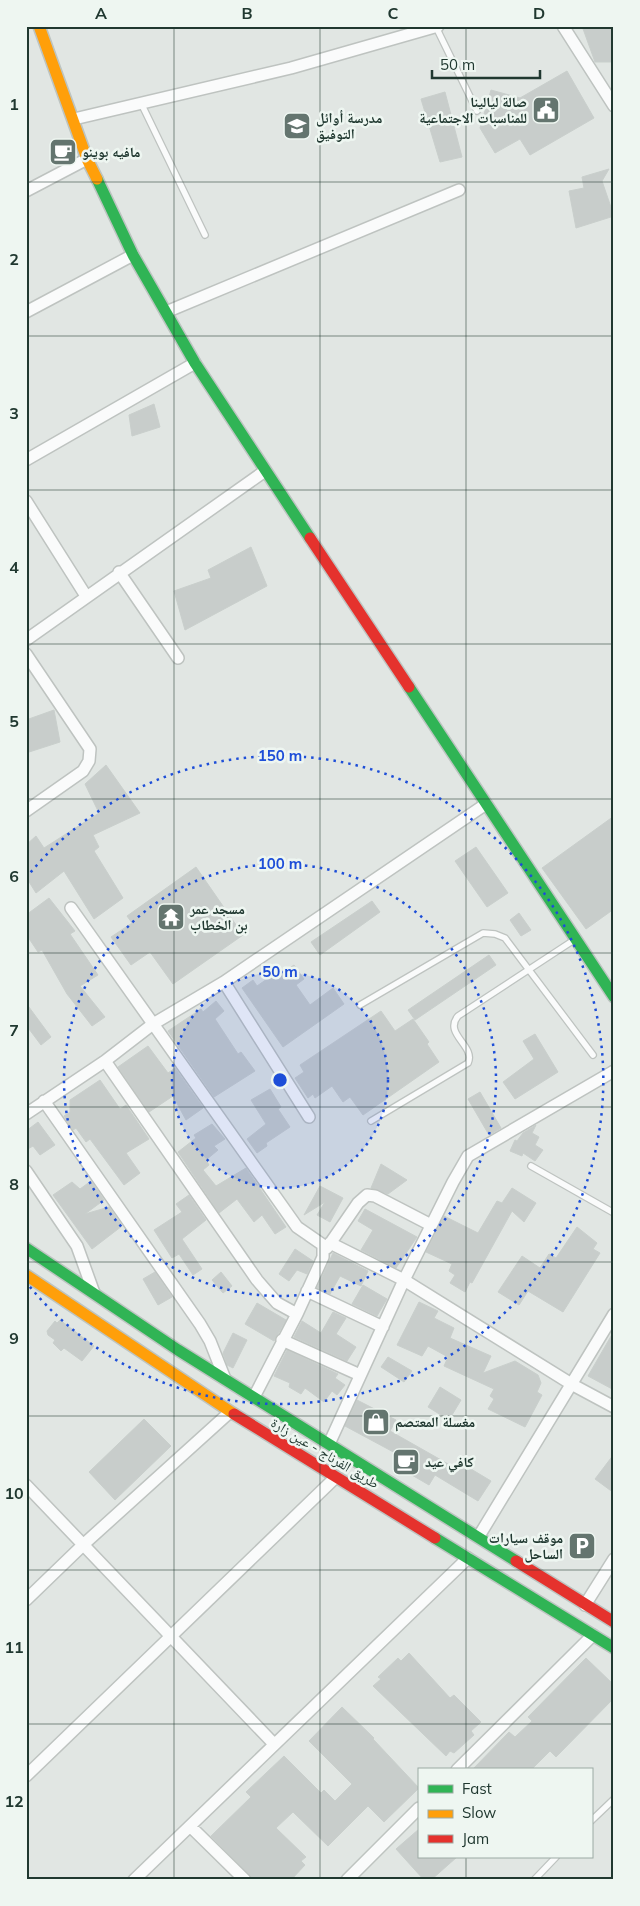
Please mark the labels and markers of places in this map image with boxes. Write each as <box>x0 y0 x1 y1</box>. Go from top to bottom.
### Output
place label: صالة ليالينا للمناسبات الاجتماعية <box>419 93 527 127</box>
public building icon: صالة ليالينا للمناسبات الاجتماعية <box>531 95 561 125</box>
place label: مدرسة أوائل التوفيق <box>316 109 382 143</box>
school or university icon: مدرسة أوائل التوفيق <box>282 111 312 141</box>
cafe icon: مافيه بوينو <box>48 137 78 167</box>
place label: مافيه بوينو <box>82 143 140 161</box>
place label: مسجد عمر بن الخطاب <box>189 900 248 934</box>
temple icon: مسجد عمر بن الخطاب <box>156 902 186 932</box>
centre of rings <box>271 1071 289 1089</box>
shop icon: مغسلة المعتصم <box>361 1407 391 1437</box>
place label: مغسلة المعتصم <box>395 1413 475 1432</box>
cafe icon: كافي عيد <box>391 1447 421 1477</box>
place label: كافي عيد <box>425 1453 474 1473</box>
place label: موقف سيارات الساحل <box>489 1529 563 1563</box>
parking icon: موقف سيارات الساحل <box>567 1531 597 1561</box>

